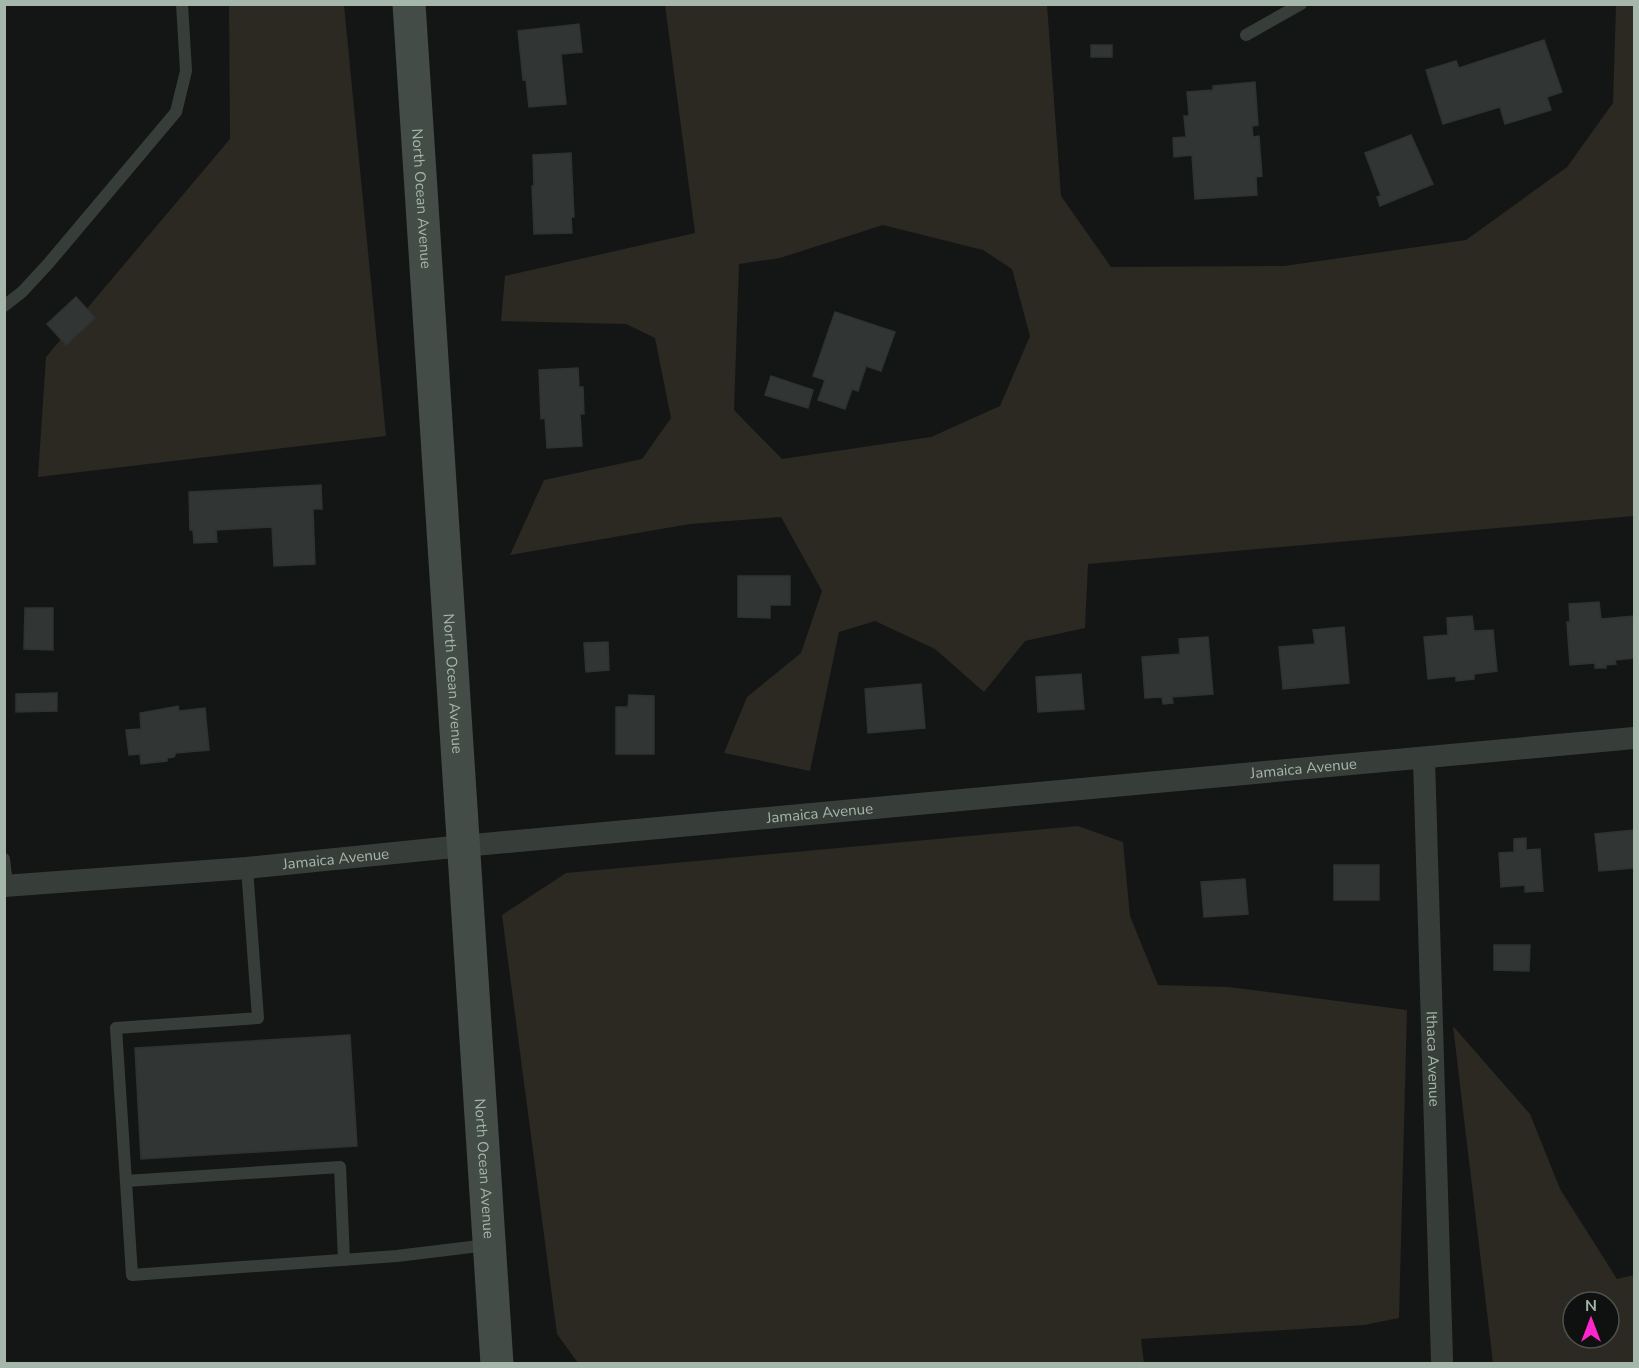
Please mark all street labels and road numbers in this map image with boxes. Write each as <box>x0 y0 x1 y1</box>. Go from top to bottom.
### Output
street label: North Ocean Avenue <box>407 128 436 269</box>
street label: North Ocean Avenue <box>438 613 467 754</box>
street label: Jamaica Avenue <box>1249 754 1358 783</box>
street label: Jamaica Avenue <box>765 798 874 828</box>
street label: Jamaica Avenue <box>281 844 390 874</box>
street label: Ithaca Avenue <box>1422 1011 1444 1107</box>
street label: North Ocean Avenue <box>470 1098 499 1239</box>

